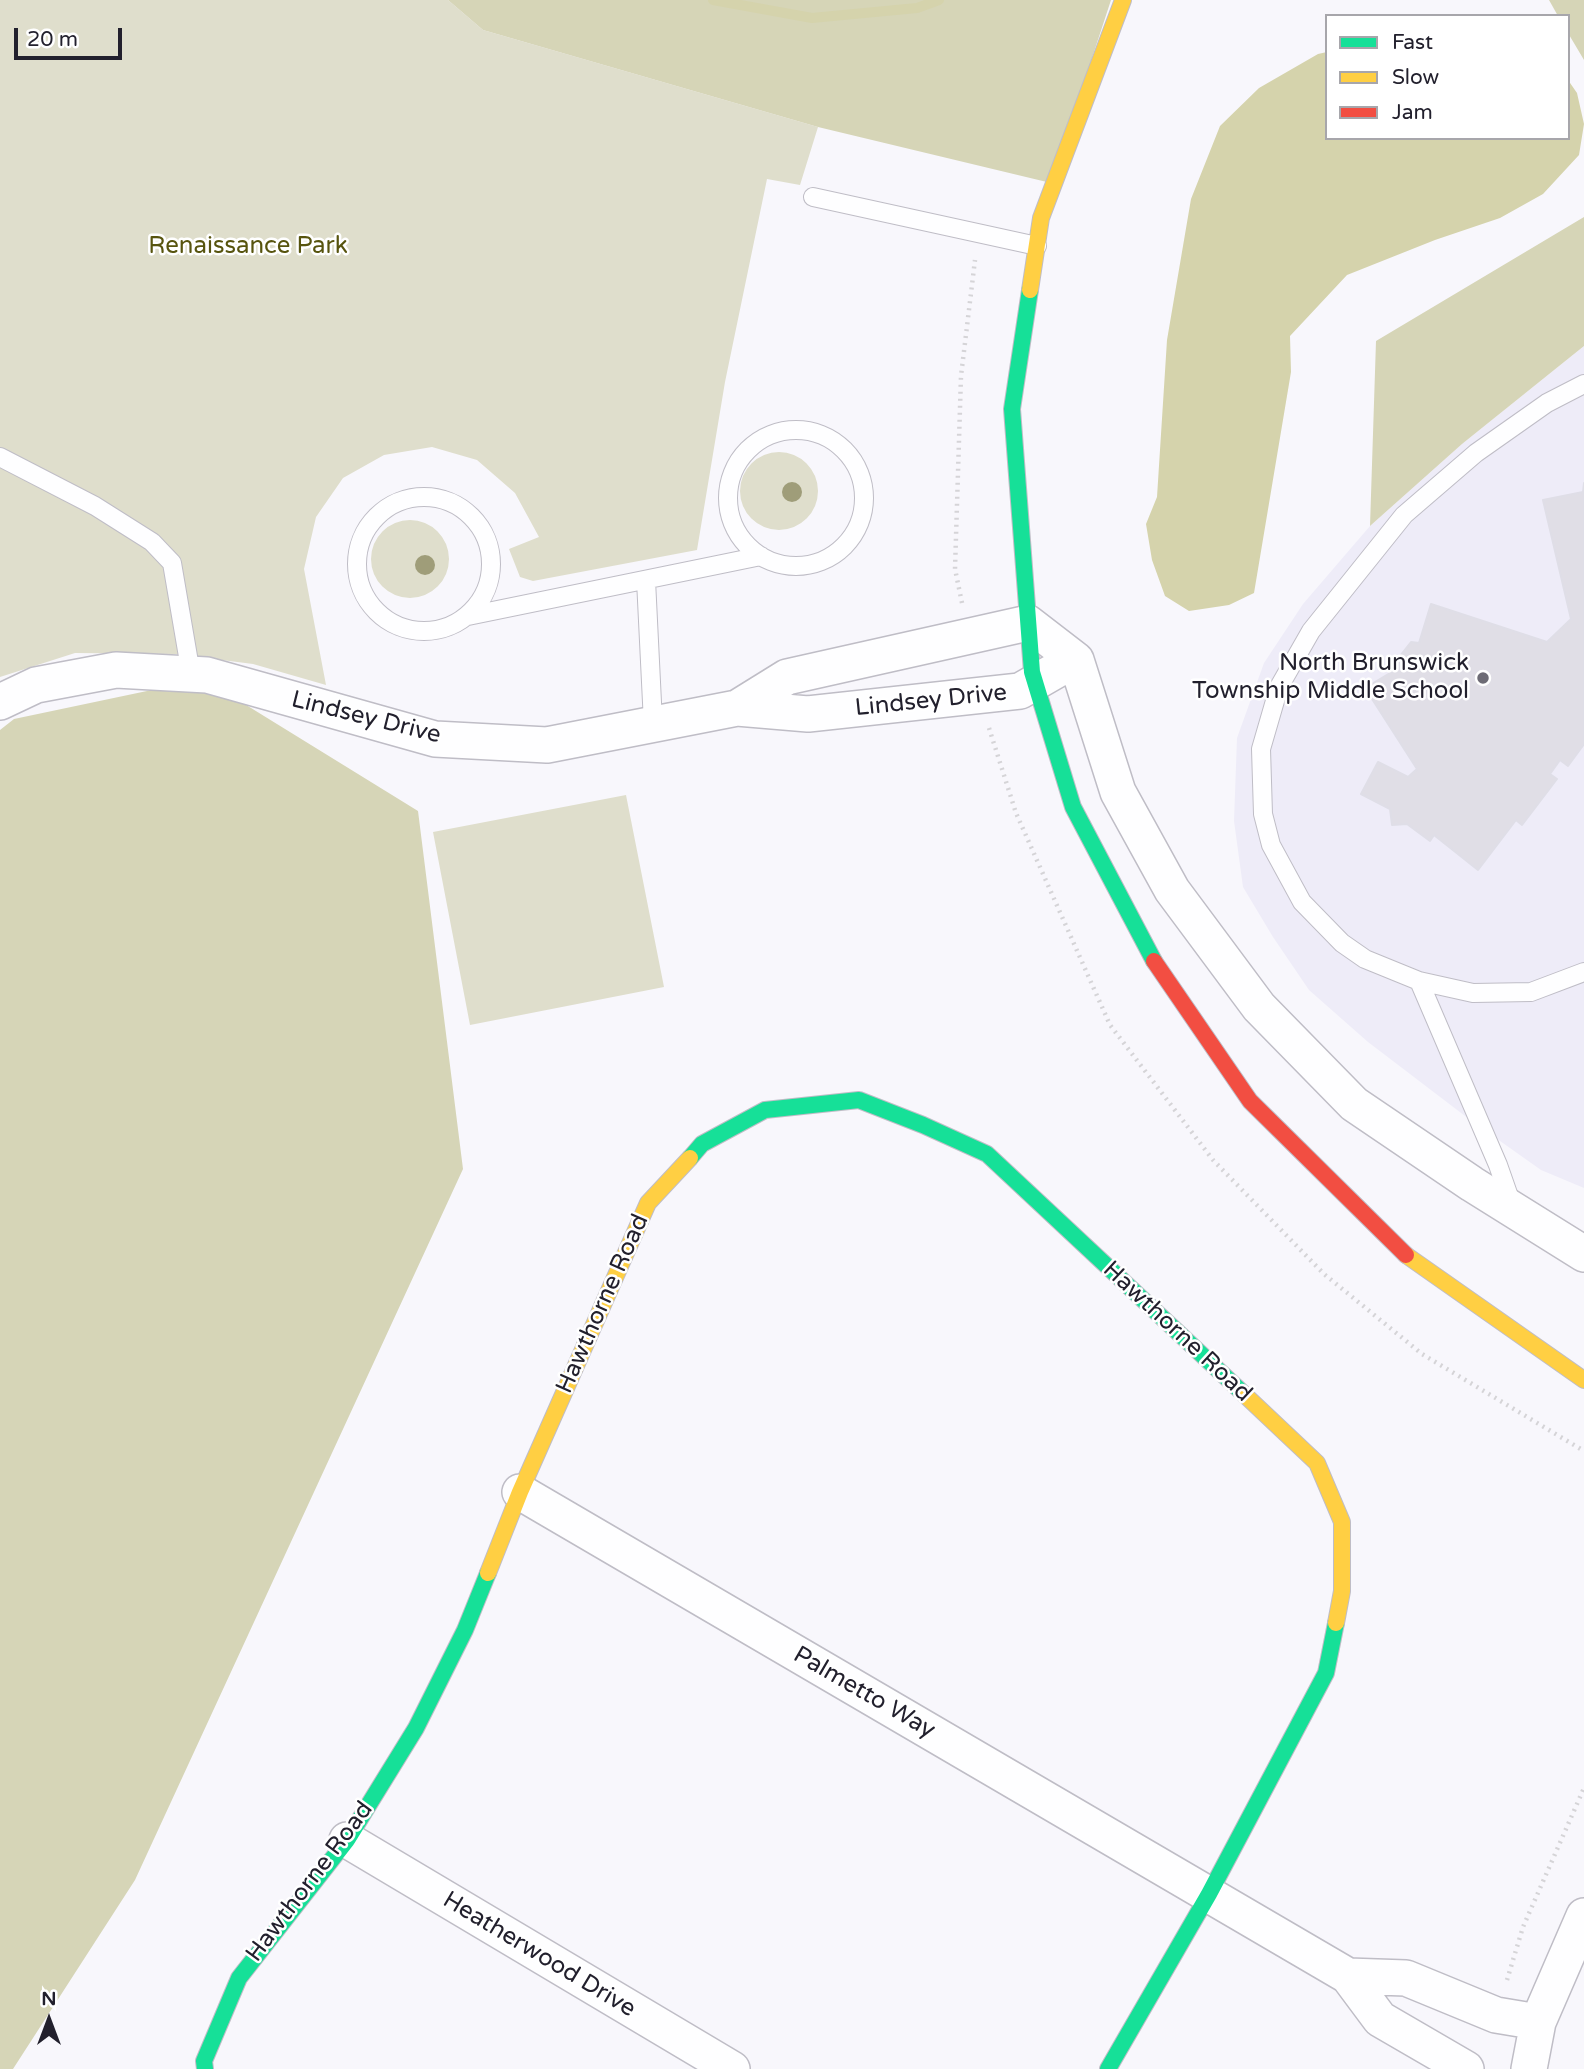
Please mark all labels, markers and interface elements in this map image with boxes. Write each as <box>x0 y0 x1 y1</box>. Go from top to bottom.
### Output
scale bar <box>18 14 126 58</box>
legend <box>1325 14 1570 140</box>
text: 20 m <box>27 27 78 52</box>
text: Fast <box>1392 30 1433 55</box>
text: Slow <box>1392 65 1439 90</box>
text: Jam <box>1392 100 1433 125</box>
park label: Renaissance Park <box>148 233 348 261</box>
place label: North Brunswick Township Middle School <box>1192 650 1469 706</box>
marker: North Brunswick Township Middle School <box>1475 670 1491 686</box>
street label: Lindsey Drive <box>854 679 1008 723</box>
street label: Lindsey Drive <box>288 686 444 750</box>
street label: Hawthorne Road <box>551 1210 655 1398</box>
street label: Hawthorne Road <box>1097 1256 1257 1408</box>
street label: Palmetto Way <box>788 1641 940 1745</box>
street label: Hawthorne Road <box>240 1796 380 1968</box>
street label: Heatherwood Drive <box>437 1886 641 2024</box>
north arrow <box>14 1985 84 2055</box>
text: N <box>41 1988 57 2010</box>

